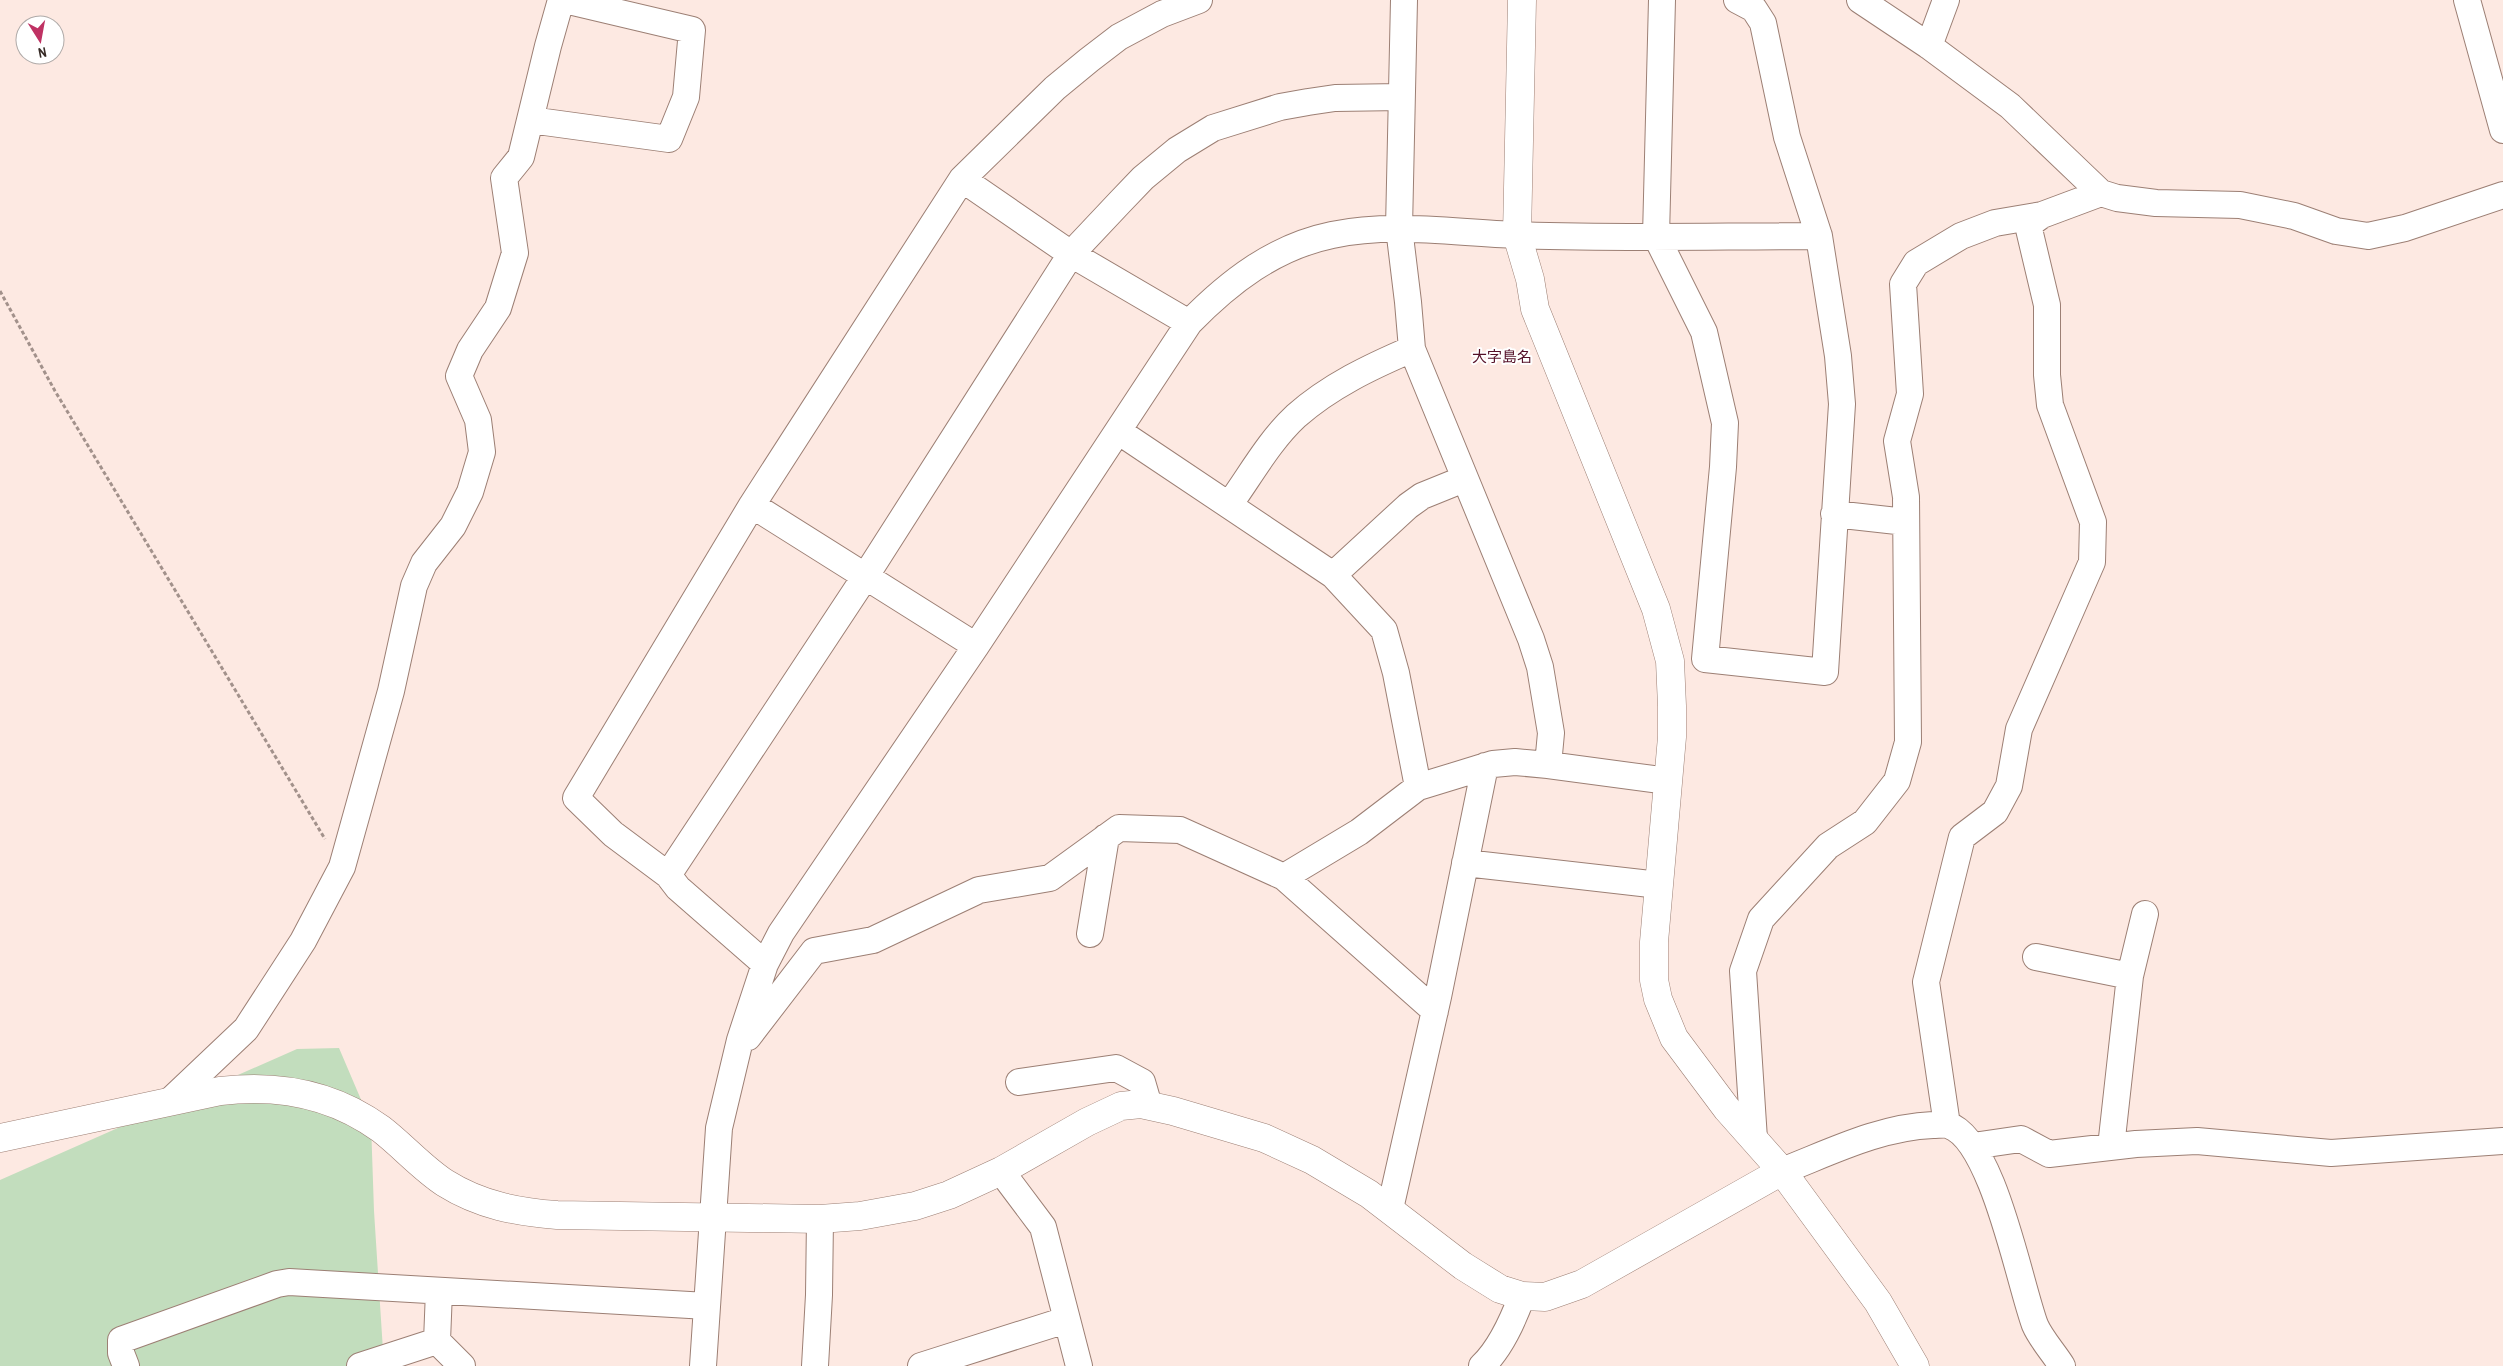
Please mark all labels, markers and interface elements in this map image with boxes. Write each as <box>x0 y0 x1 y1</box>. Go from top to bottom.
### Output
north arrow <box>15 15 65 65</box>
text: N <box>37 43 48 62</box>
district label: 大字島名 <box>1472 346 1532 367</box>

